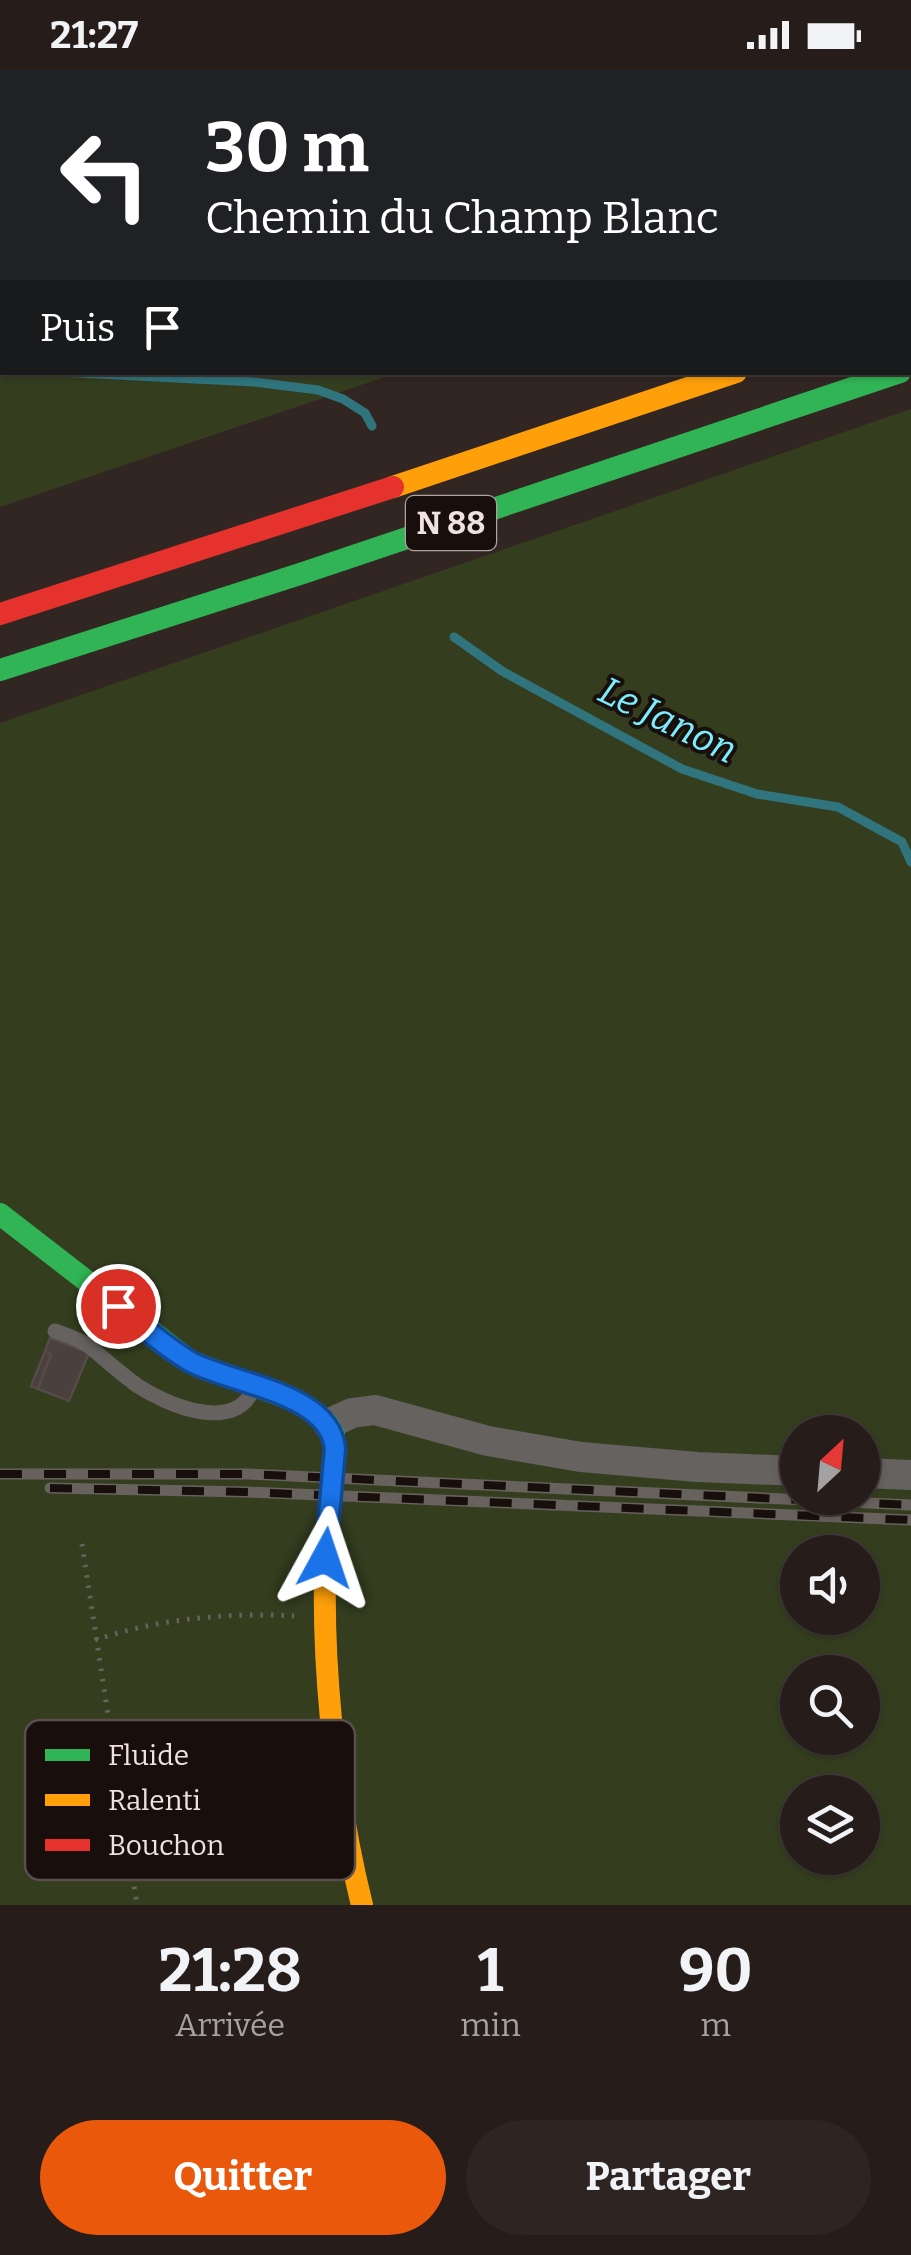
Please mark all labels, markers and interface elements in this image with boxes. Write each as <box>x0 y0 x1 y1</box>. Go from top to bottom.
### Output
text: 21:27 <box>50 12 138 58</box>
text: 30 m <box>205 106 369 190</box>
icon: left <box>40 110 170 240</box>
text: Chemin du Champ Blanc <box>205 191 719 245</box>
icon: arrive <box>135 300 190 355</box>
text: Puis <box>40 305 115 351</box>
road number: N 88 <box>406 496 496 550</box>
water label: Le Janon <box>592 667 744 773</box>
pin <box>76 1264 161 1349</box>
icon: arrive <box>91 1279 146 1334</box>
north arrow <box>780 1415 880 1515</box>
map controls <box>780 1415 880 1875</box>
position arrow <box>273 1506 377 1610</box>
button: sound <box>780 1535 880 1635</box>
button: search <box>780 1655 880 1755</box>
legend <box>25 1720 355 1880</box>
text: Fluide <box>108 1739 189 1772</box>
button: layers <box>780 1775 880 1875</box>
text: Ralenti <box>108 1784 201 1817</box>
text: Bouchon <box>108 1829 225 1862</box>
text: 21:28 <box>158 1935 302 2007</box>
text: 1 <box>478 1935 503 2007</box>
text: 90 <box>679 1935 753 2007</box>
text: Arrivée <box>175 2006 285 2044</box>
text: min <box>460 2006 521 2044</box>
text: m <box>701 2006 731 2044</box>
button: Quitter <box>40 2120 446 2235</box>
button: Partager <box>466 2120 871 2235</box>

